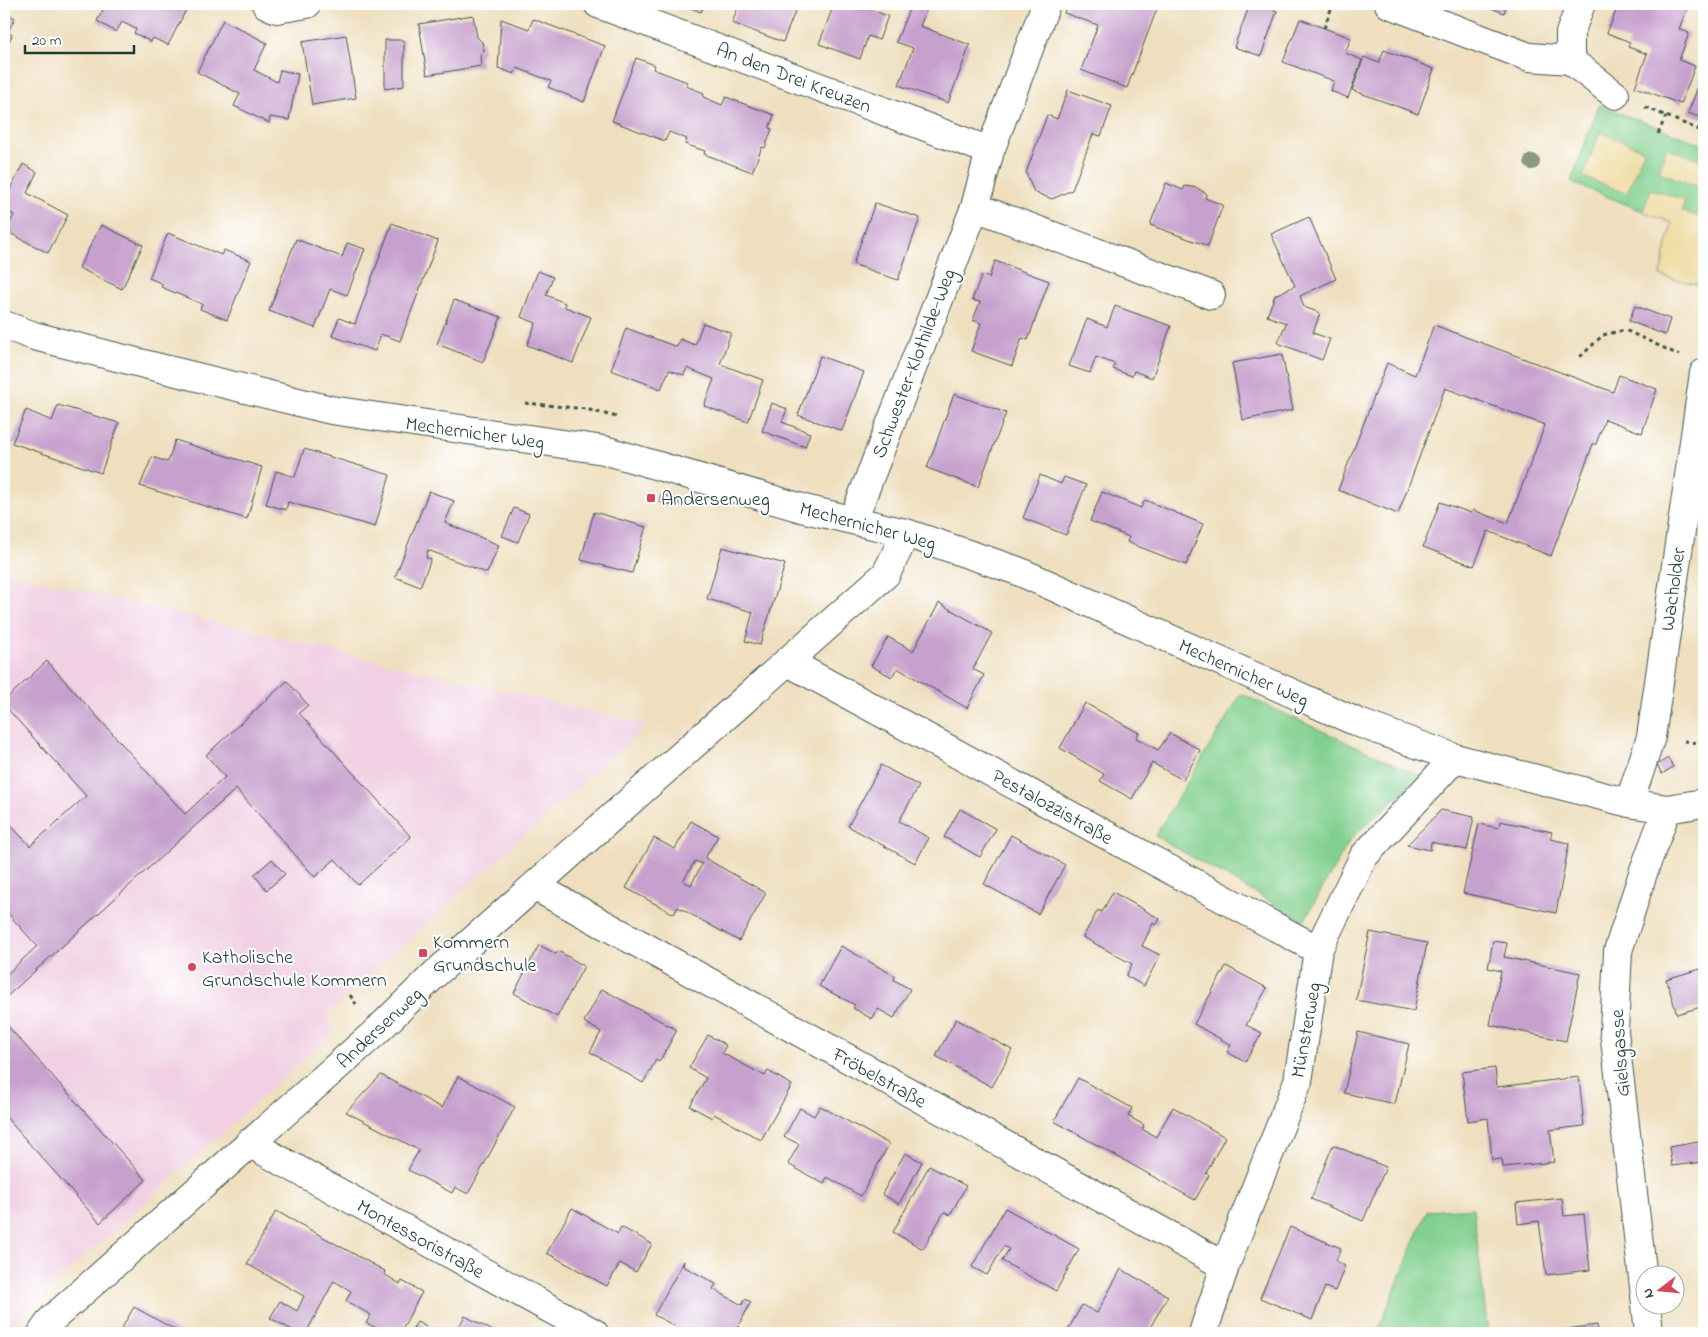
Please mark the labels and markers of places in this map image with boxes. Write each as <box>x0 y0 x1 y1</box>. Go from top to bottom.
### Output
place label: Andersenweg <box>661 486 770 516</box>
marker: Andersenweg <box>645 492 657 504</box>
place label: Kommern Grundschule <box>433 929 537 981</box>
place label: Katholische Grundschule Kommern <box>202 944 387 996</box>
marker: Kommern Grundschule <box>417 947 429 959</box>
marker: Katholische Grundschule Kommern <box>186 961 198 973</box>

